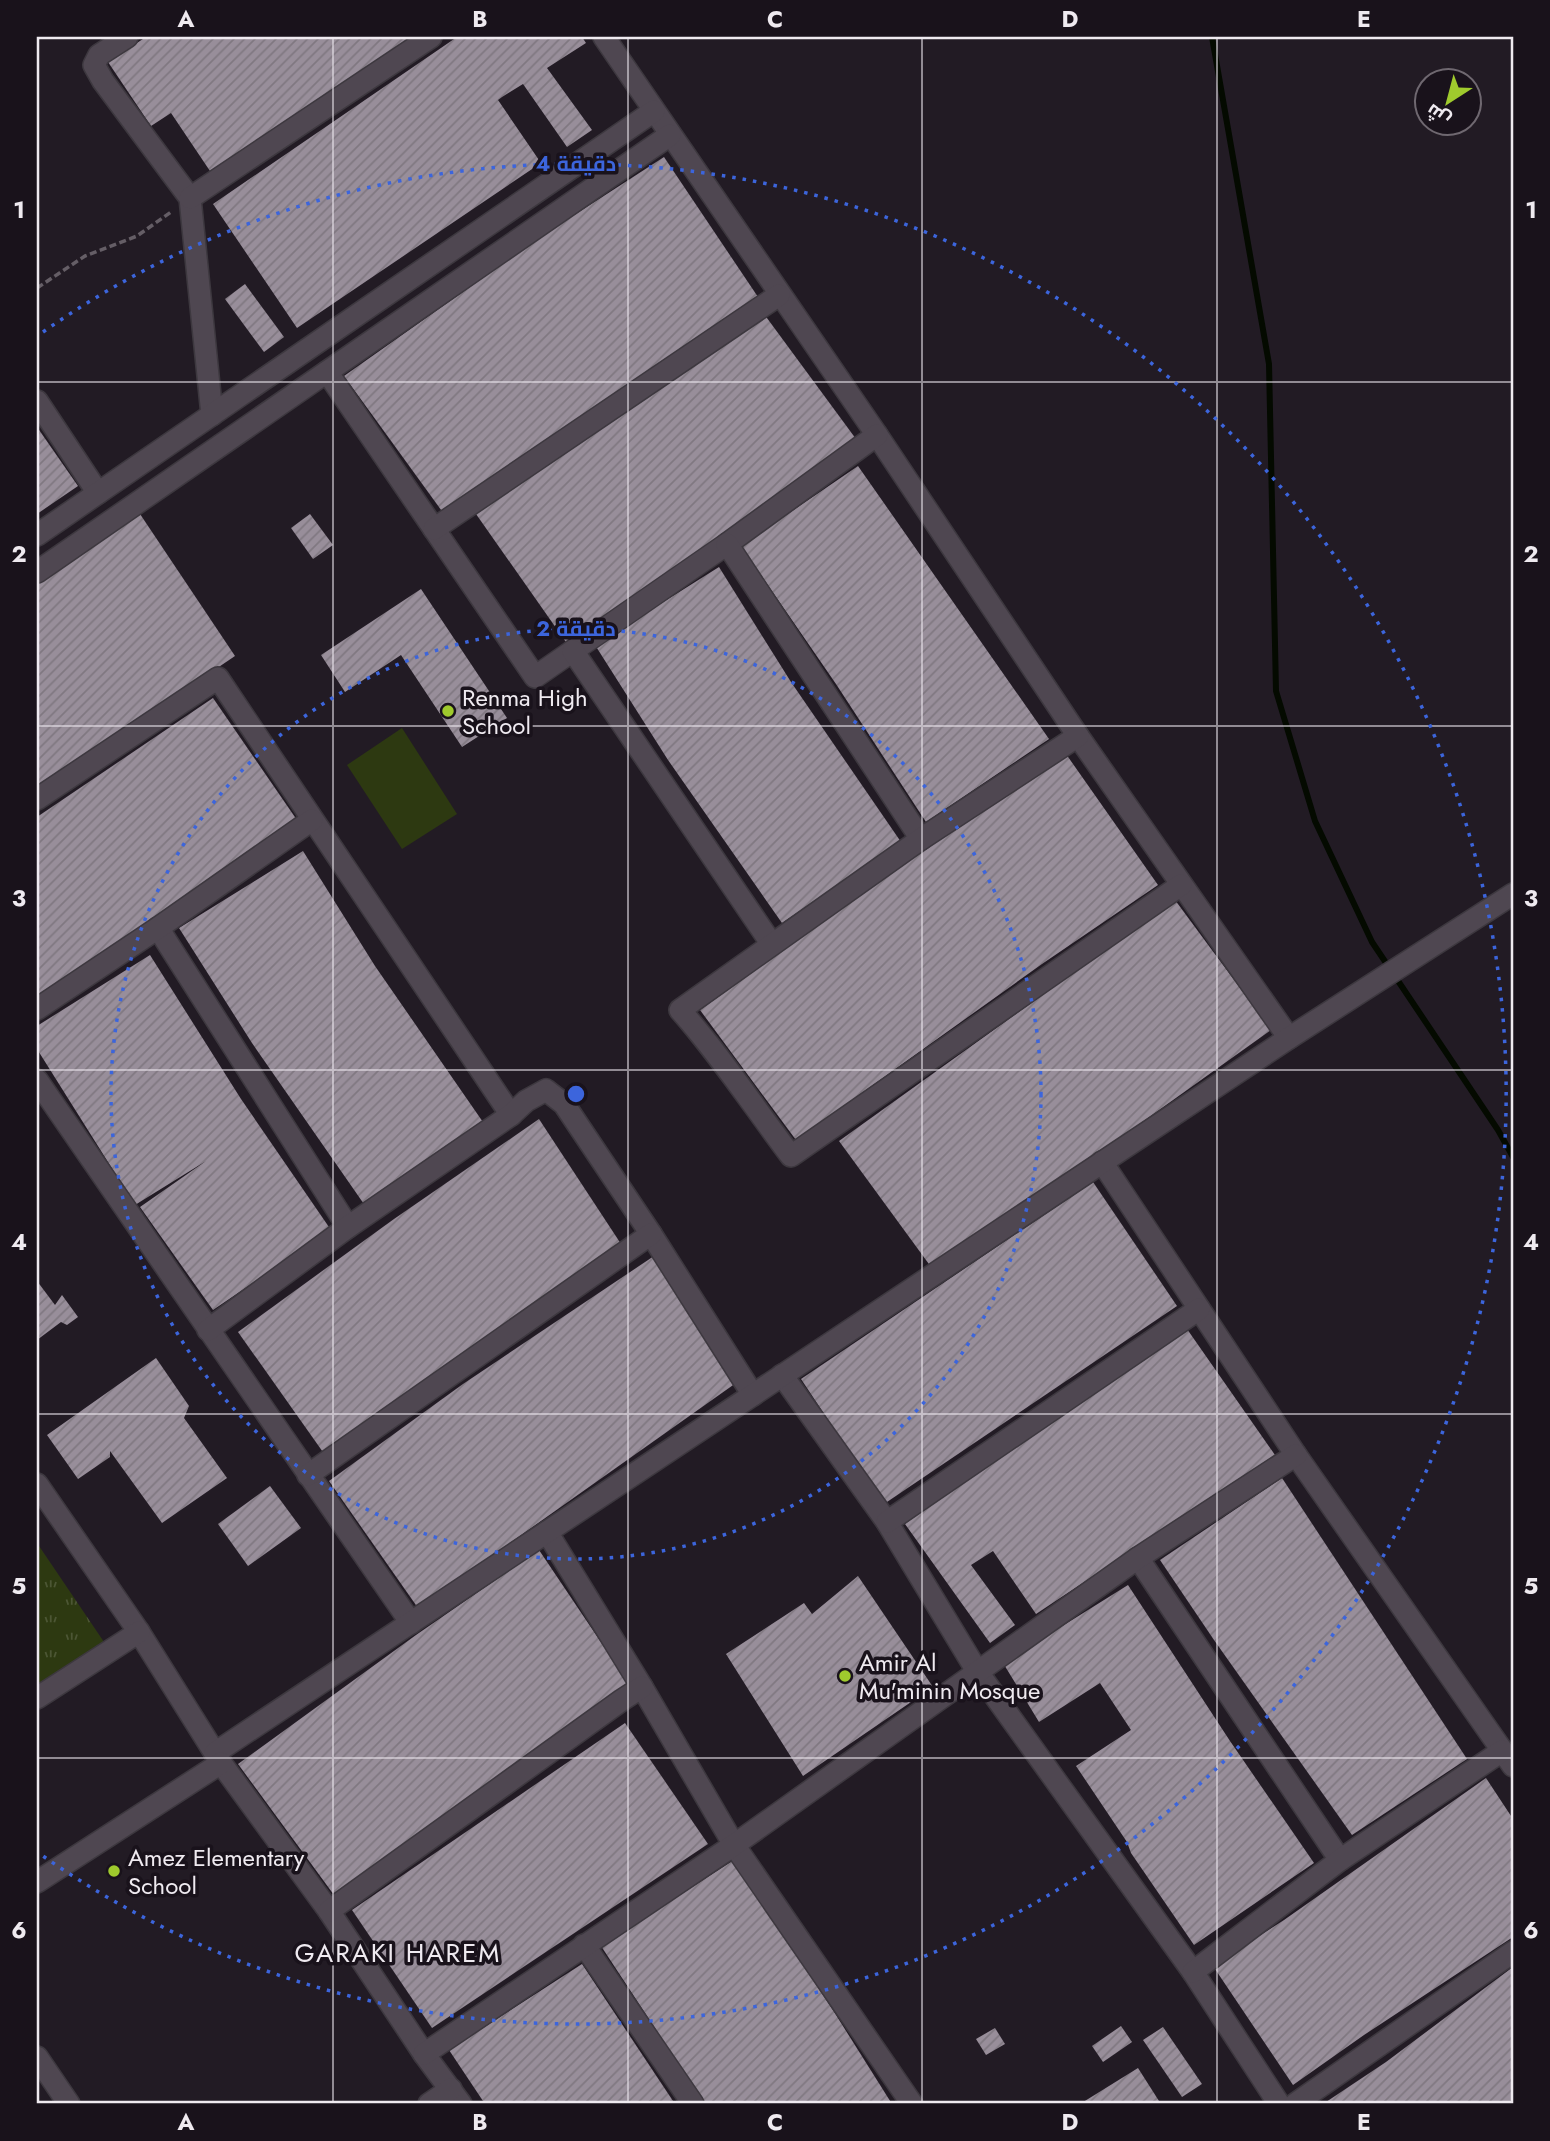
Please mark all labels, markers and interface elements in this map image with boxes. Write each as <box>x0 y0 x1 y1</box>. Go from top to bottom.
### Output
text: A <box>177 2 195 36</box>
text: B <box>472 2 488 36</box>
text: C <box>767 2 783 36</box>
text: D <box>1062 2 1079 36</box>
text: E <box>1357 2 1371 36</box>
north arrow <box>1414 66 1484 136</box>
text: ش <box>1421 97 1456 133</box>
text: 4 دقيقة <box>536 149 616 179</box>
text: 1 <box>13 193 25 227</box>
text: 1 <box>1525 193 1537 227</box>
text: 2 <box>11 537 27 571</box>
text: 2 <box>1523 537 1539 571</box>
text: 2 دقيقة <box>536 614 616 644</box>
place label: Renma High School <box>462 680 588 743</box>
marker: Renma High School <box>440 703 456 719</box>
text: 3 <box>12 881 26 915</box>
text: 3 <box>1524 881 1538 915</box>
centre of rings <box>564 1082 588 1106</box>
text: 4 <box>11 1225 27 1259</box>
text: 4 <box>1523 1225 1539 1259</box>
text: 5 <box>12 1569 26 1603</box>
text: 5 <box>1524 1569 1538 1603</box>
place label: Amir Al Mu'minin Mosque <box>859 1645 1040 1708</box>
marker: Amir Al Mu'minin Mosque <box>837 1668 853 1684</box>
place label: Amez Elementary School <box>128 1840 305 1903</box>
marker: Amez Elementary School <box>106 1863 122 1879</box>
text: 6 <box>11 1913 27 1947</box>
text: 6 <box>1523 1913 1539 1947</box>
district label: GARAKI HAREM <box>295 1934 501 1972</box>
text: A <box>177 2105 195 2139</box>
text: B <box>472 2105 488 2139</box>
text: C <box>767 2105 783 2139</box>
text: D <box>1062 2105 1079 2139</box>
text: E <box>1357 2105 1371 2139</box>

